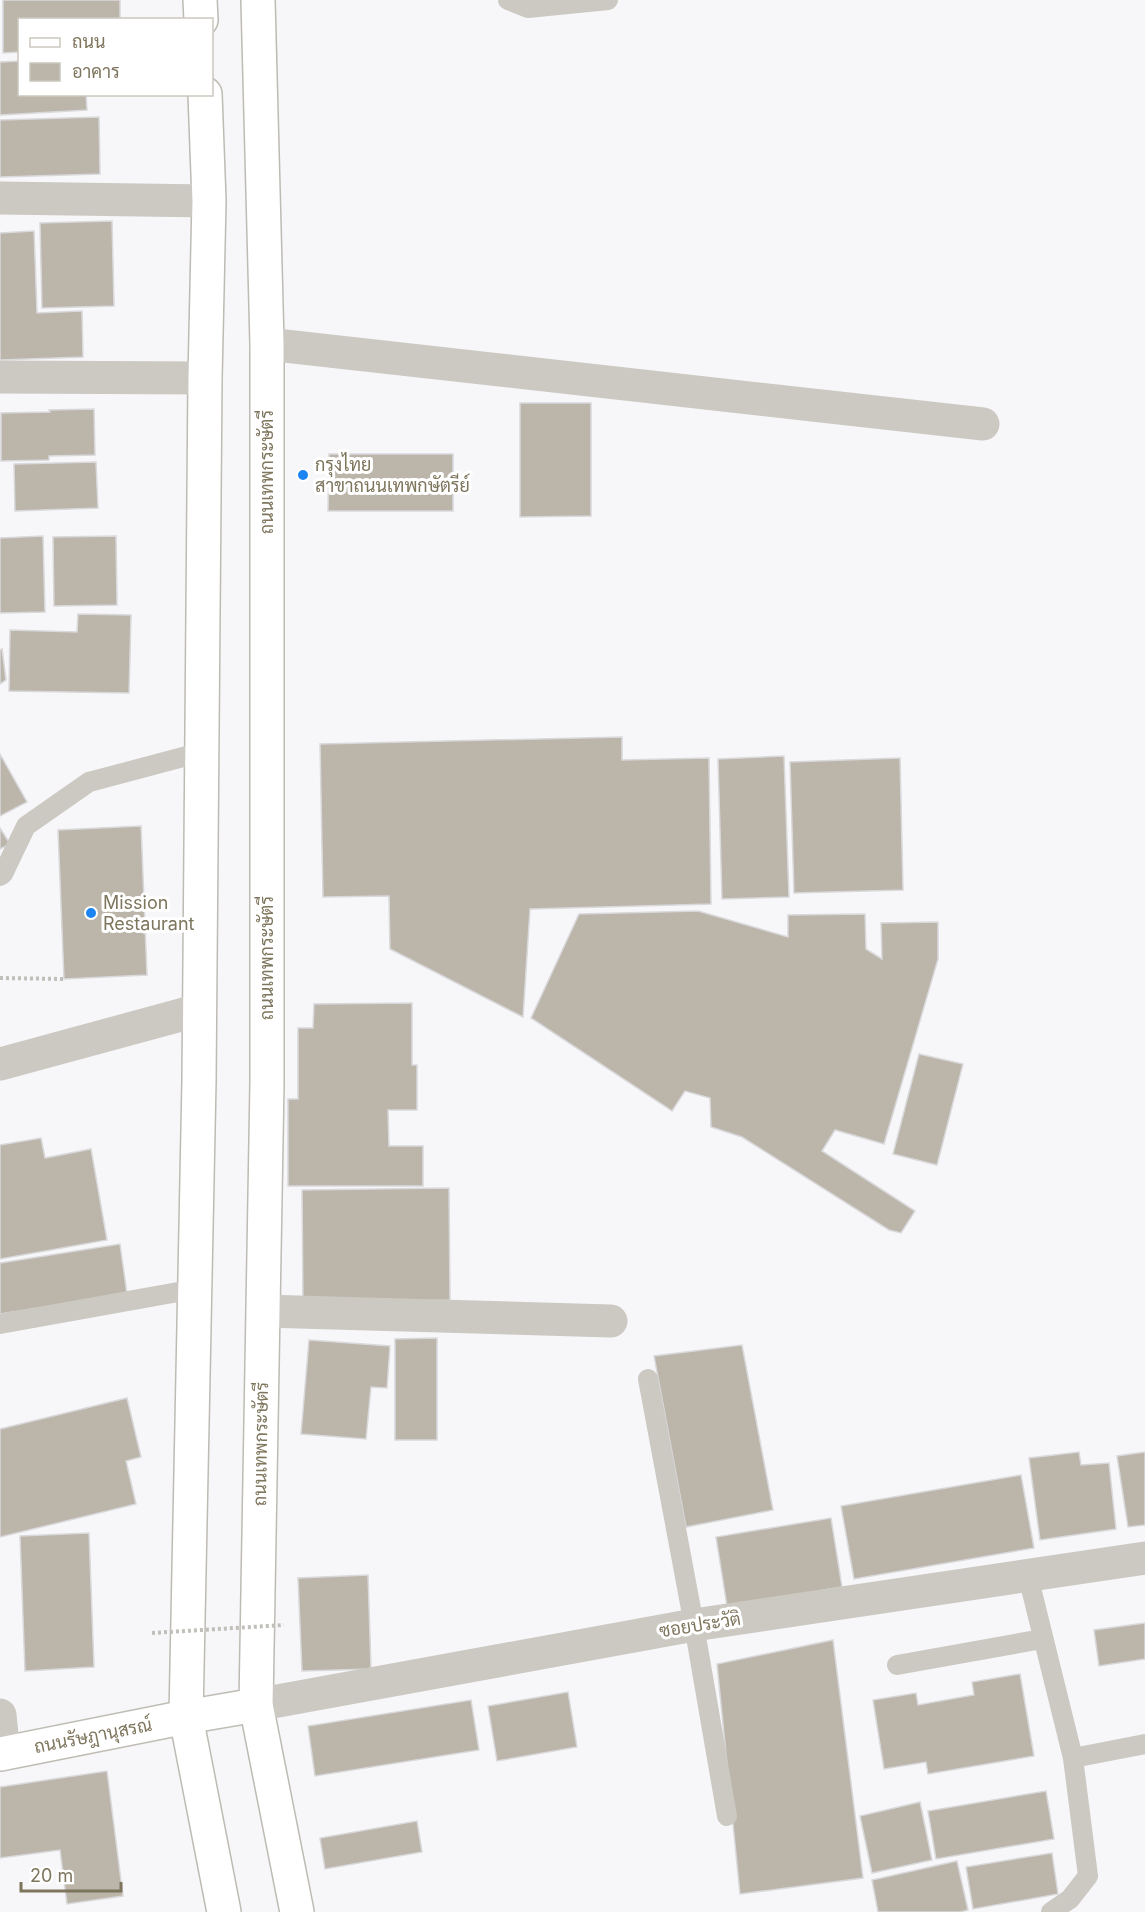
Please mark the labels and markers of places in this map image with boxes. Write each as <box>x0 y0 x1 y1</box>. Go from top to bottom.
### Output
place label: กรุงไทย สาขาถนนเทพกษัตรีย์ <box>315 452 470 496</box>
marker: กรุงไทย สาขาถนนเทพกษัตรีย์ <box>296 468 310 482</box>
place label: Mission Restaurant <box>103 892 195 934</box>
marker: Mission Restaurant <box>84 906 98 920</box>

